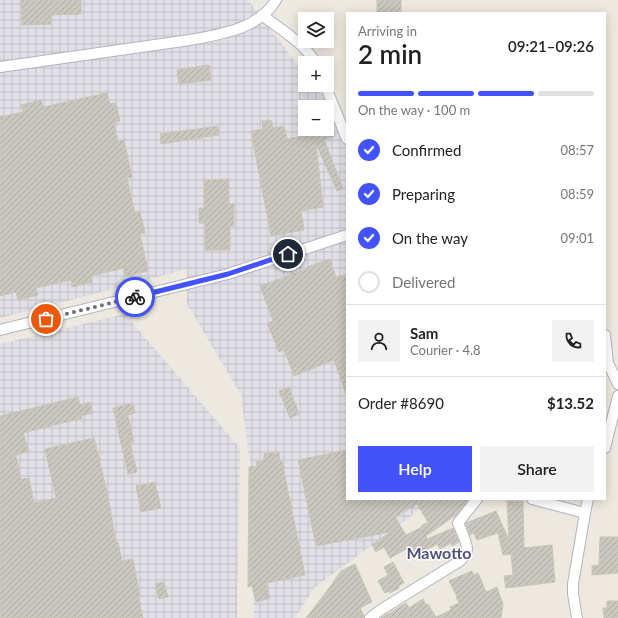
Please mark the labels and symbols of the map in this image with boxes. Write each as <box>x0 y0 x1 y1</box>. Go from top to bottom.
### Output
pin <box>271 237 305 271</box>
courier <box>115 277 155 317</box>
pin <box>29 302 63 336</box>
district label: Mawotto <box>406 543 472 562</box>

